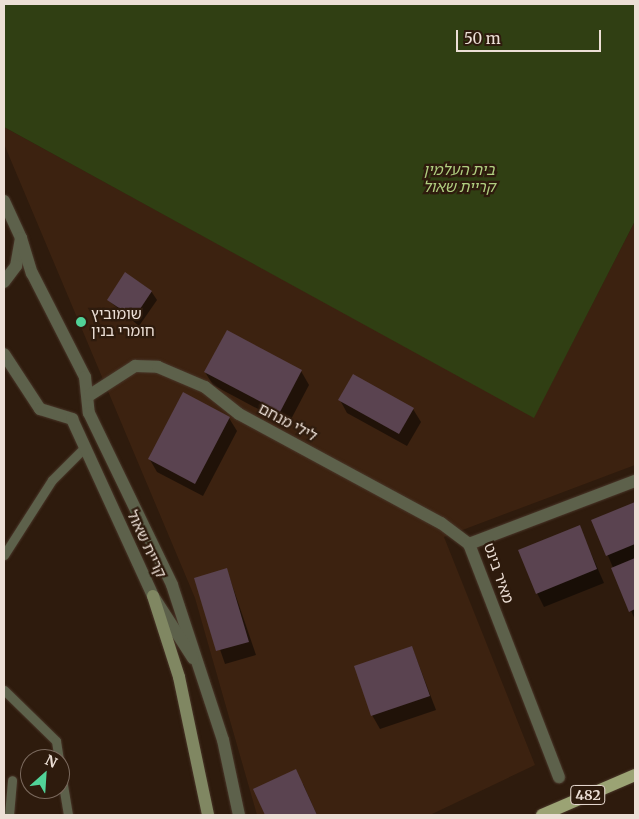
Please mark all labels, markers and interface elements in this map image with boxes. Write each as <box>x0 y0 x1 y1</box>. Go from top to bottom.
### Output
scale bar <box>459 20 604 52</box>
text: 50 m <box>464 29 501 48</box>
park label: בית העלמין קריית שאול <box>423 160 495 195</box>
place label: שומוביץ חומרי בנין <box>91 304 155 339</box>
marker: שומוביץ חומרי בנין <box>75 316 87 328</box>
street label: לילי מנחם <box>256 399 320 445</box>
street label: קריית שאול <box>124 507 170 581</box>
street label: מאיר בינט <box>480 540 518 606</box>
north arrow <box>20 749 70 799</box>
text: N <box>42 751 60 772</box>
road number: 482 <box>569 784 607 806</box>

